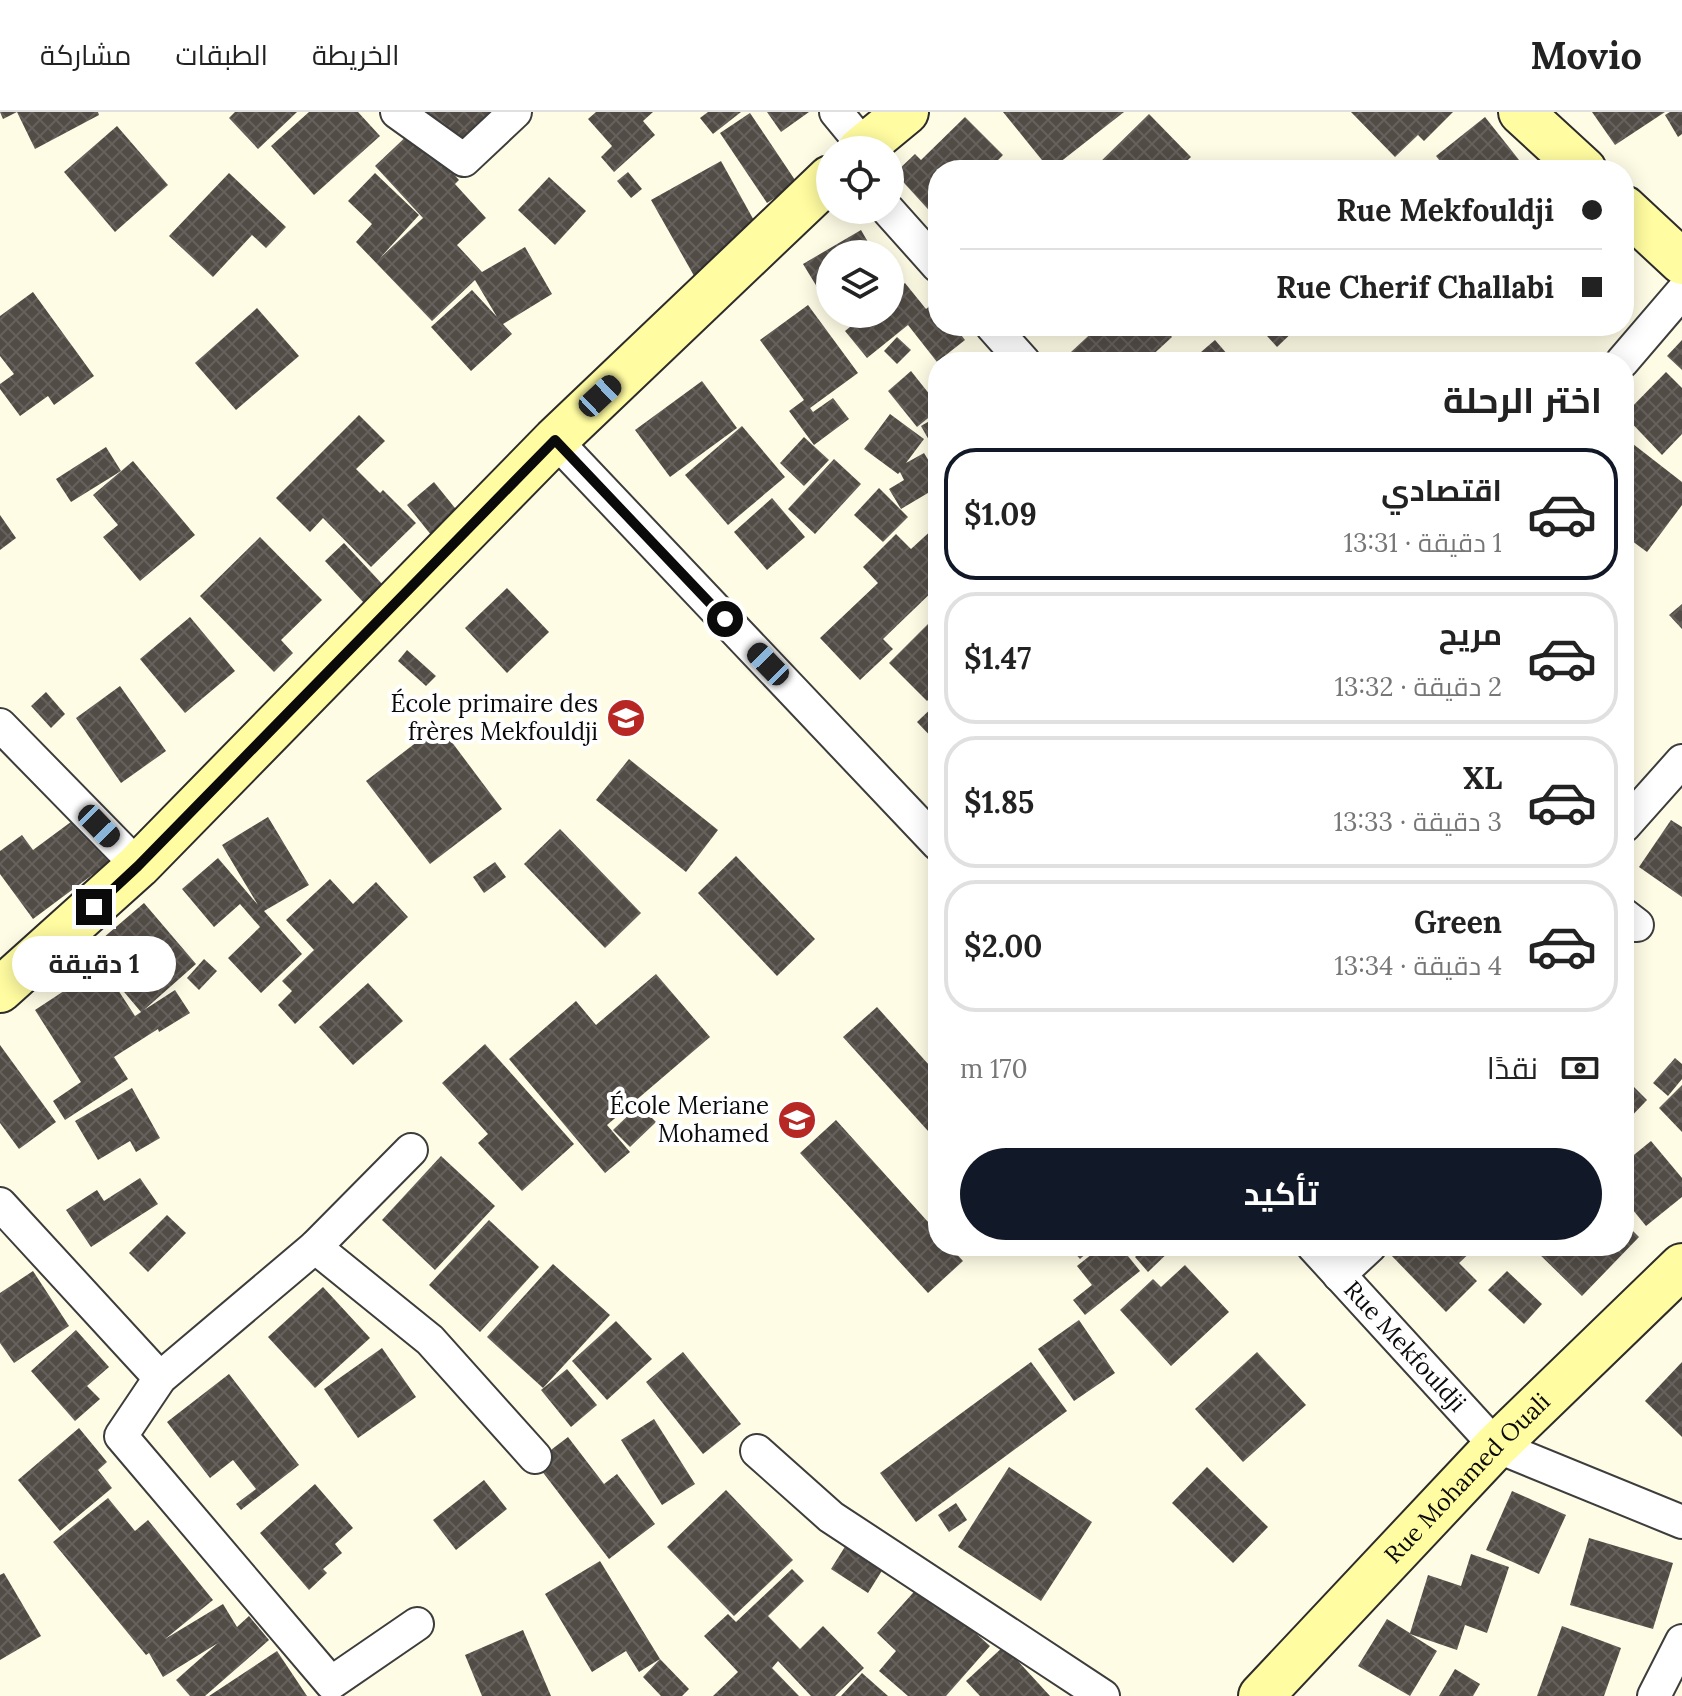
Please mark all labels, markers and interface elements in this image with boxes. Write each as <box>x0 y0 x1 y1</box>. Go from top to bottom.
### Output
text: Movio <box>1530 31 1642 79</box>
text: مشاركة <box>40 37 131 73</box>
text: الطبقات <box>175 37 268 73</box>
text: الخريطة <box>312 37 399 73</box>
map controls <box>816 136 904 328</box>
button: locate <box>816 136 904 224</box>
text: Rue Mekfouldji <box>1336 191 1554 229</box>
button: layers <box>816 240 904 328</box>
text: Rue Cherif Challabi <box>1276 268 1554 306</box>
car <box>574 371 626 421</box>
text: اختر الرحلة <box>1443 377 1602 423</box>
text: اقتصادي <box>1381 471 1502 509</box>
icon: car <box>1526 478 1598 550</box>
text: $1.09 <box>964 495 1037 533</box>
text: 1 دقيقة · 13:31 <box>1343 526 1502 559</box>
route start <box>707 601 743 637</box>
text: مريح <box>1439 615 1502 653</box>
icon: car <box>1526 622 1598 694</box>
car <box>743 638 793 690</box>
text: $1.47 <box>964 639 1031 677</box>
text: 2 دقيقة · 13:32 <box>1335 670 1502 703</box>
place label: École primaire des frères Mekfouldji <box>390 688 598 747</box>
school or university icon: École primaire des frères Mekfouldji <box>605 697 647 739</box>
text: XL <box>1463 759 1502 797</box>
icon: car <box>1526 766 1598 838</box>
text: $1.85 <box>964 783 1034 821</box>
car <box>74 800 124 852</box>
text: 3 دقيقة · 13:33 <box>1333 805 1502 838</box>
route end <box>76 889 112 925</box>
text: Green <box>1414 903 1502 941</box>
icon: car <box>1526 910 1598 982</box>
text: $2.00 <box>964 927 1042 965</box>
callout: 1 دقيقة <box>12 935 176 991</box>
text: 1 دقيقة <box>49 947 139 980</box>
text: 4 دقيقة · 13:34 <box>1334 949 1502 982</box>
icon: cash <box>1558 1046 1602 1090</box>
text: نقدًا <box>1487 1049 1538 1087</box>
text: 170 m <box>960 1052 1028 1085</box>
place label: École Meriane Mohamed <box>610 1090 769 1149</box>
school or university icon: École Meriane Mohamed <box>776 1099 818 1141</box>
button: تأكيد <box>960 1148 1602 1240</box>
street label: Rue Mekfouldji <box>1337 1274 1473 1418</box>
street label: Rue Mohamed Ouali <box>1378 1386 1556 1570</box>

